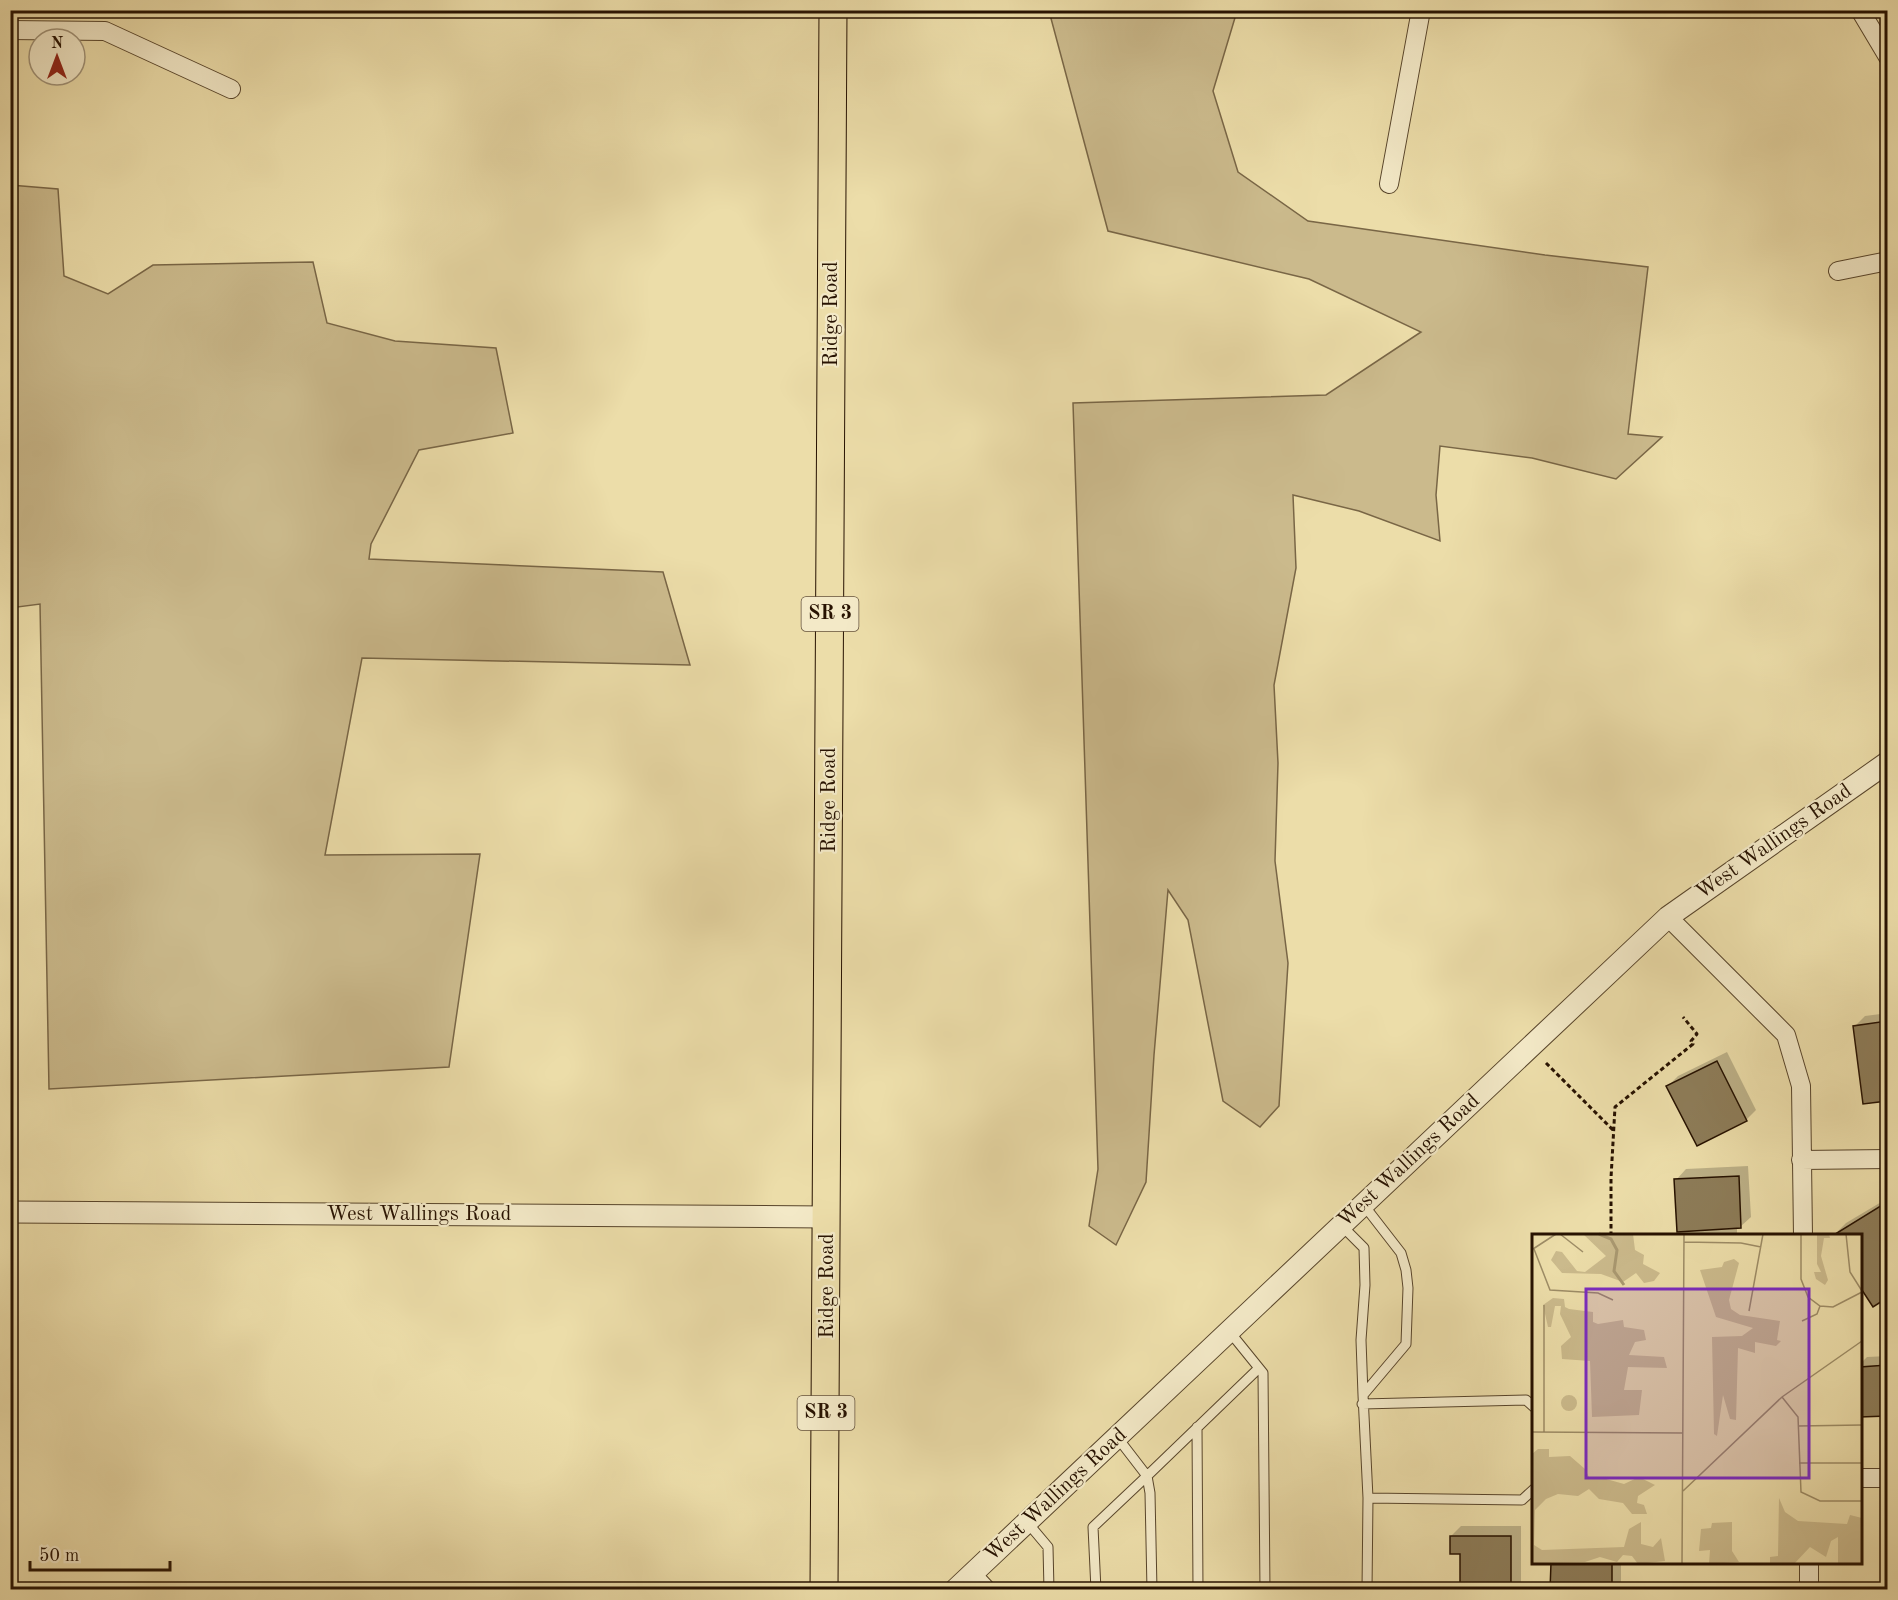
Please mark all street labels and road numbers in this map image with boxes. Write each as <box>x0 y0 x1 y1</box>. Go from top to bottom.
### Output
street label: Ridge Road <box>821 261 842 367</box>
road number: SR 3 <box>802 597 858 631</box>
street label: Ridge Road <box>819 747 840 853</box>
street label: West Wallings Road <box>1692 780 1856 904</box>
street label: West Wallings Road <box>1334 1090 1484 1232</box>
street label: West Wallings Road <box>326 1204 512 1225</box>
street label: Ridge Road <box>817 1233 838 1339</box>
road number: SR 3 <box>798 1396 854 1430</box>
street label: West Wallings Road <box>981 1424 1131 1566</box>

